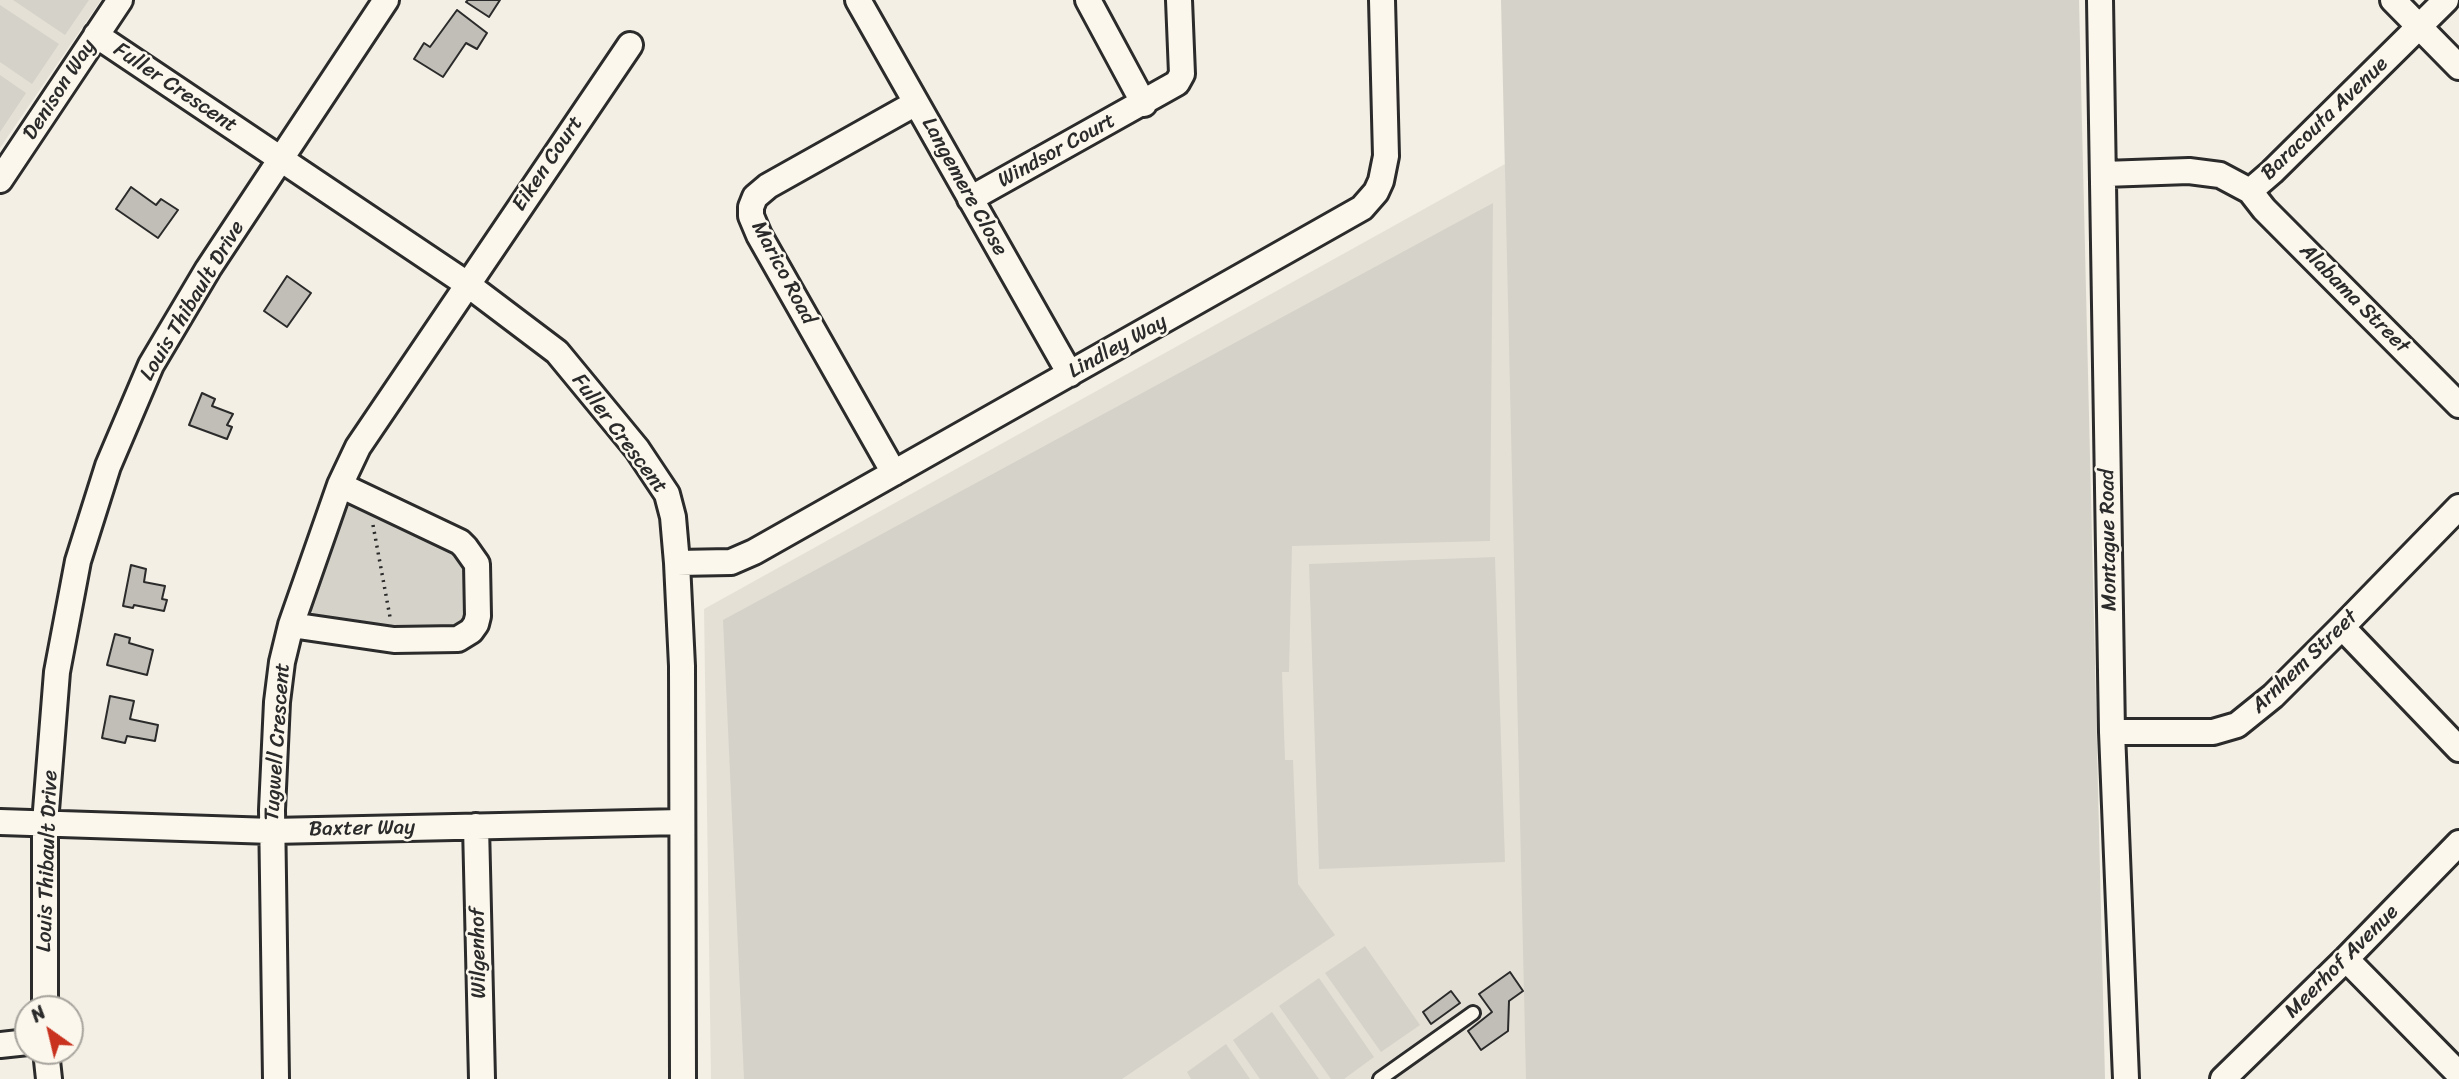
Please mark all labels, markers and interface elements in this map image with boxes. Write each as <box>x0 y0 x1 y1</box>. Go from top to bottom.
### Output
street label: Denison Way <box>18 35 102 145</box>
street label: Fuller Crescent <box>108 37 242 139</box>
street label: Baracouta Avenue <box>2256 52 2394 186</box>
street label: Windsor Court <box>994 108 1120 194</box>
street label: Eiken Court <box>507 112 589 216</box>
street label: Langemere Close <box>916 113 1012 261</box>
street label: Louis Thibault Drive <box>135 216 251 386</box>
street label: Marico Road <box>745 217 821 329</box>
street label: Alabama Street <box>2294 239 2414 359</box>
street label: Lindley Way <box>1064 310 1172 384</box>
street label: Fuller Crescent <box>566 369 672 499</box>
street label: Montague Road <box>2095 469 2123 611</box>
street label: Arnhem Street <box>2247 605 2363 719</box>
street label: Tugwell Crescent <box>260 662 296 822</box>
street label: Louis Thibault Drive <box>32 770 64 952</box>
street label: Baxter Way <box>309 815 415 843</box>
street label: Meerhof Avenue <box>2280 900 2404 1024</box>
street label: Wilgenhof <box>466 907 492 999</box>
north arrow <box>14 995 84 1065</box>
text: N <box>23 996 53 1031</box>

